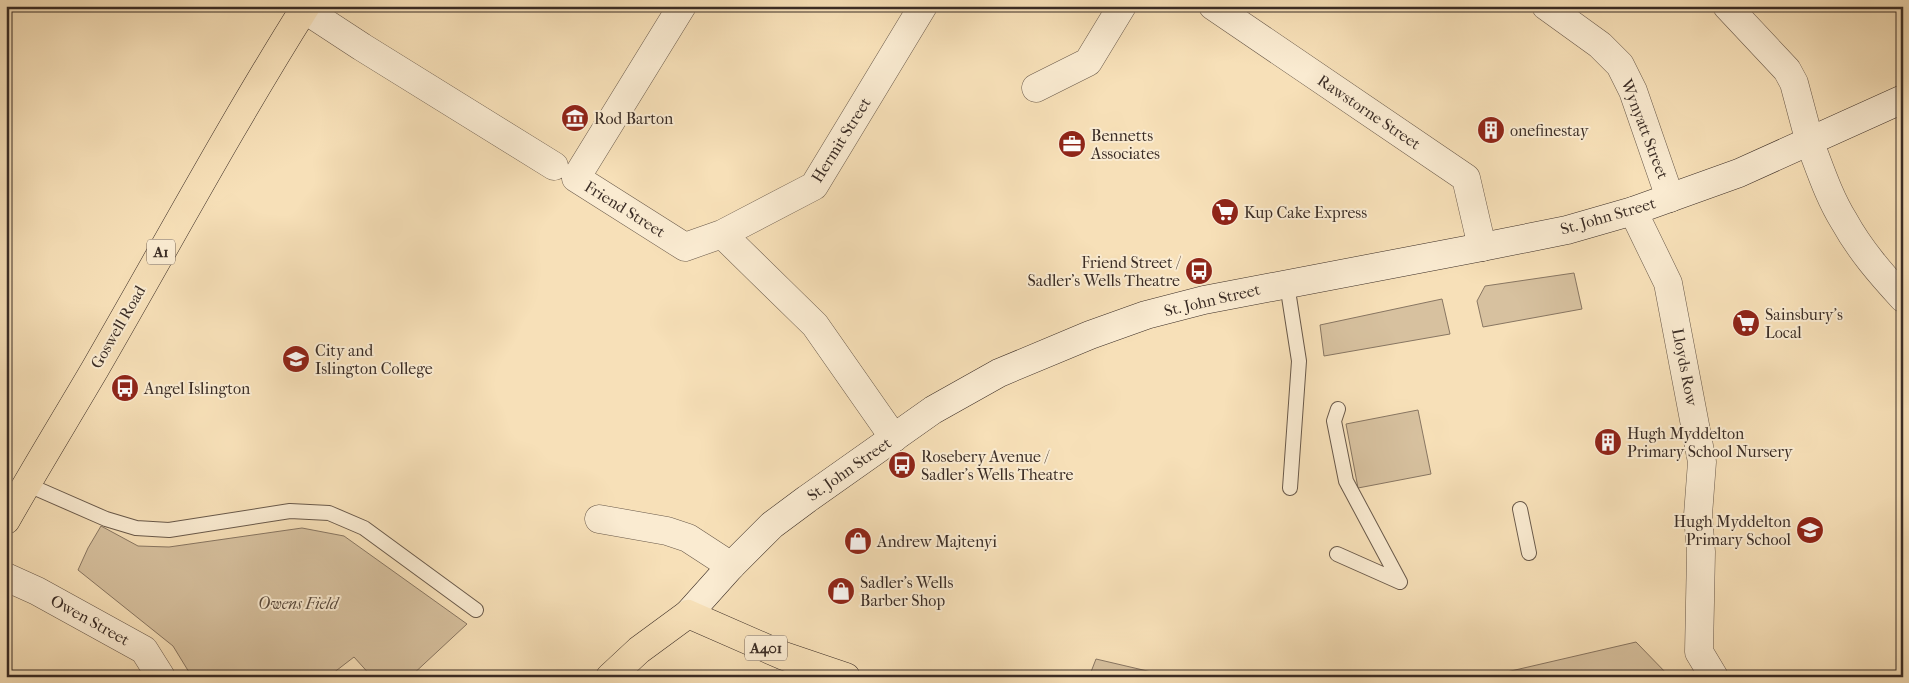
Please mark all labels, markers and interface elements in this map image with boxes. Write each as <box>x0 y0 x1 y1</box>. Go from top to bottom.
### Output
street label: Rawstorne Street <box>1314 71 1424 154</box>
street label: Wynyatt Street <box>1617 75 1673 182</box>
street label: Hermit Street <box>807 94 875 186</box>
museum icon: Rod Barton <box>560 103 590 133</box>
place label: Rod Barton <box>594 109 674 128</box>
building icon: onefinestay <box>1476 115 1506 145</box>
place label: onefinestay <box>1510 121 1589 140</box>
place label: Bennetts Associates <box>1090 126 1160 163</box>
office icon: Bennetts Associates <box>1057 129 1087 159</box>
street label: Friend Street <box>581 177 669 241</box>
street label: St. John Street <box>1558 193 1658 239</box>
supermarket icon: Kup Cake Express <box>1210 197 1240 227</box>
place label: Kup Cake Express <box>1244 203 1367 222</box>
road number: A1 <box>147 240 175 264</box>
place label: Friend Street / Sadler's Wells Theatre <box>1028 253 1182 290</box>
bus stop icon: Friend Street / Sadler's Wells Theatre <box>1184 256 1214 286</box>
street label: St. John Street <box>1162 280 1262 320</box>
street label: Goswell Road <box>87 282 150 372</box>
place label: Sainsbury's Local <box>1765 305 1843 342</box>
supermarket icon: Sainsbury's Local <box>1731 308 1761 338</box>
street label: Lloyds Row <box>1668 327 1702 408</box>
place label: City and Islington College <box>315 341 433 378</box>
school or university icon: City and Islington College <box>281 344 311 374</box>
bus stop icon: Angel Islington <box>110 373 140 403</box>
place label: Angel Islington <box>143 379 251 398</box>
place label: Hugh Myddelton Primary School Nursery <box>1627 424 1793 461</box>
building icon: Hugh Myddelton Primary School Nursery <box>1593 427 1623 457</box>
street label: St. John Street <box>803 433 895 505</box>
place label: Rosebery Avenue / Sadler's Wells Theatre <box>921 447 1073 484</box>
bus stop icon: Rosebery Avenue / Sadler's Wells Theatre <box>887 450 917 480</box>
place label: Hugh Myddelton Primary School <box>1674 512 1792 549</box>
school or university icon: Hugh Myddelton Primary School <box>1795 515 1825 545</box>
shop icon: Andrew Majtenyi <box>843 526 873 556</box>
place label: Andrew Majtenyi <box>876 532 997 551</box>
place label: Sadler's Wells Barber Shop <box>860 573 953 610</box>
shop icon: Sadler's Wells Barber Shop <box>826 576 856 606</box>
street label: Owen Street <box>47 591 133 650</box>
park label: Owens Field <box>258 594 340 613</box>
road number: A401 <box>745 636 787 660</box>

